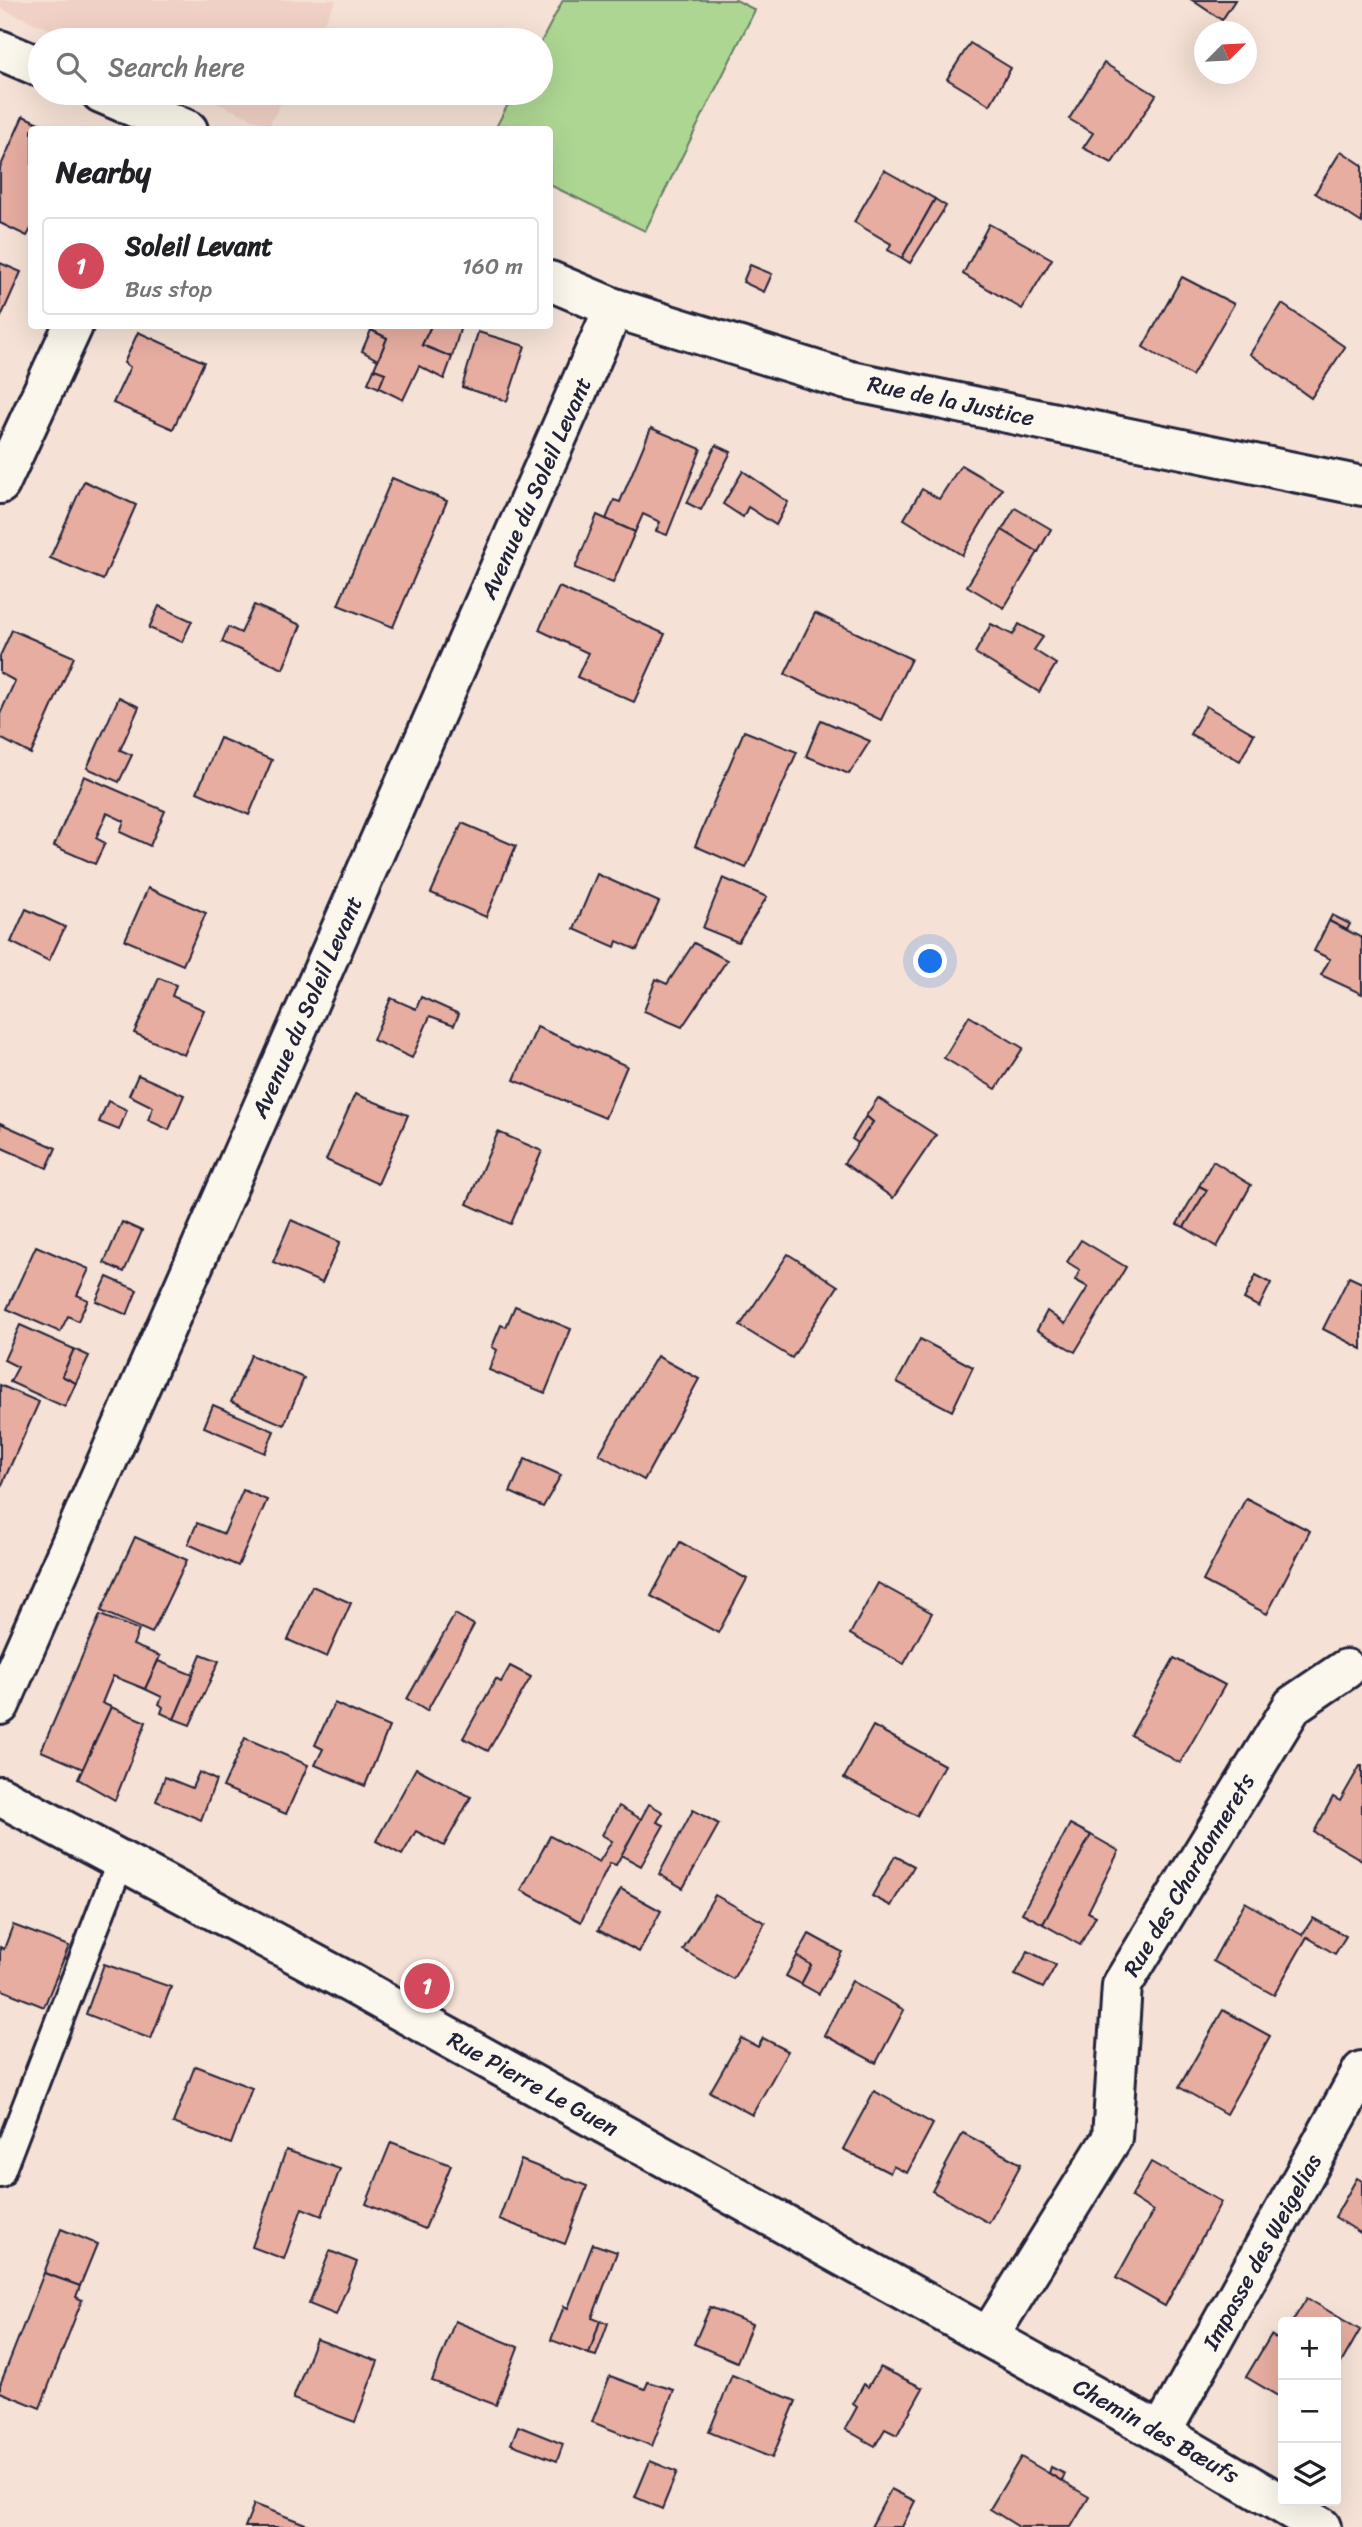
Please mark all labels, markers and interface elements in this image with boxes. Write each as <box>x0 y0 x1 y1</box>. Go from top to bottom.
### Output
north arrow <box>1194 21 1257 84</box>
search box <box>28 28 553 105</box>
text: Search here <box>108 44 245 90</box>
icon: search <box>52 48 90 86</box>
text: Nearby <box>56 145 151 199</box>
text: Soleil Levant <box>125 223 273 269</box>
text: 1 <box>76 246 86 287</box>
text: 160 m <box>462 246 523 287</box>
text: Bus stop <box>125 269 212 310</box>
street label: Rue de la Justice <box>864 363 1038 439</box>
street label: Avenue du Soleil Levant <box>468 370 603 607</box>
street label: Avenue du Soleil Levant <box>239 889 374 1126</box>
your location <box>913 944 947 978</box>
street label: Rue des Chardonnerets <box>1112 1765 1267 1985</box>
pin: 1 <box>404 1960 450 2012</box>
street label: Rue Pierre Le Guen <box>440 2020 626 2148</box>
street label: Impasse des Weigelias <box>1190 2146 1333 2359</box>
map controls <box>1278 2317 1341 2506</box>
button: + <box>1278 2317 1341 2380</box>
street label: Chemin des Bœufs <box>1065 2367 1247 2496</box>
button: − <box>1278 2380 1341 2443</box>
button: layers <box>1278 2443 1341 2506</box>

